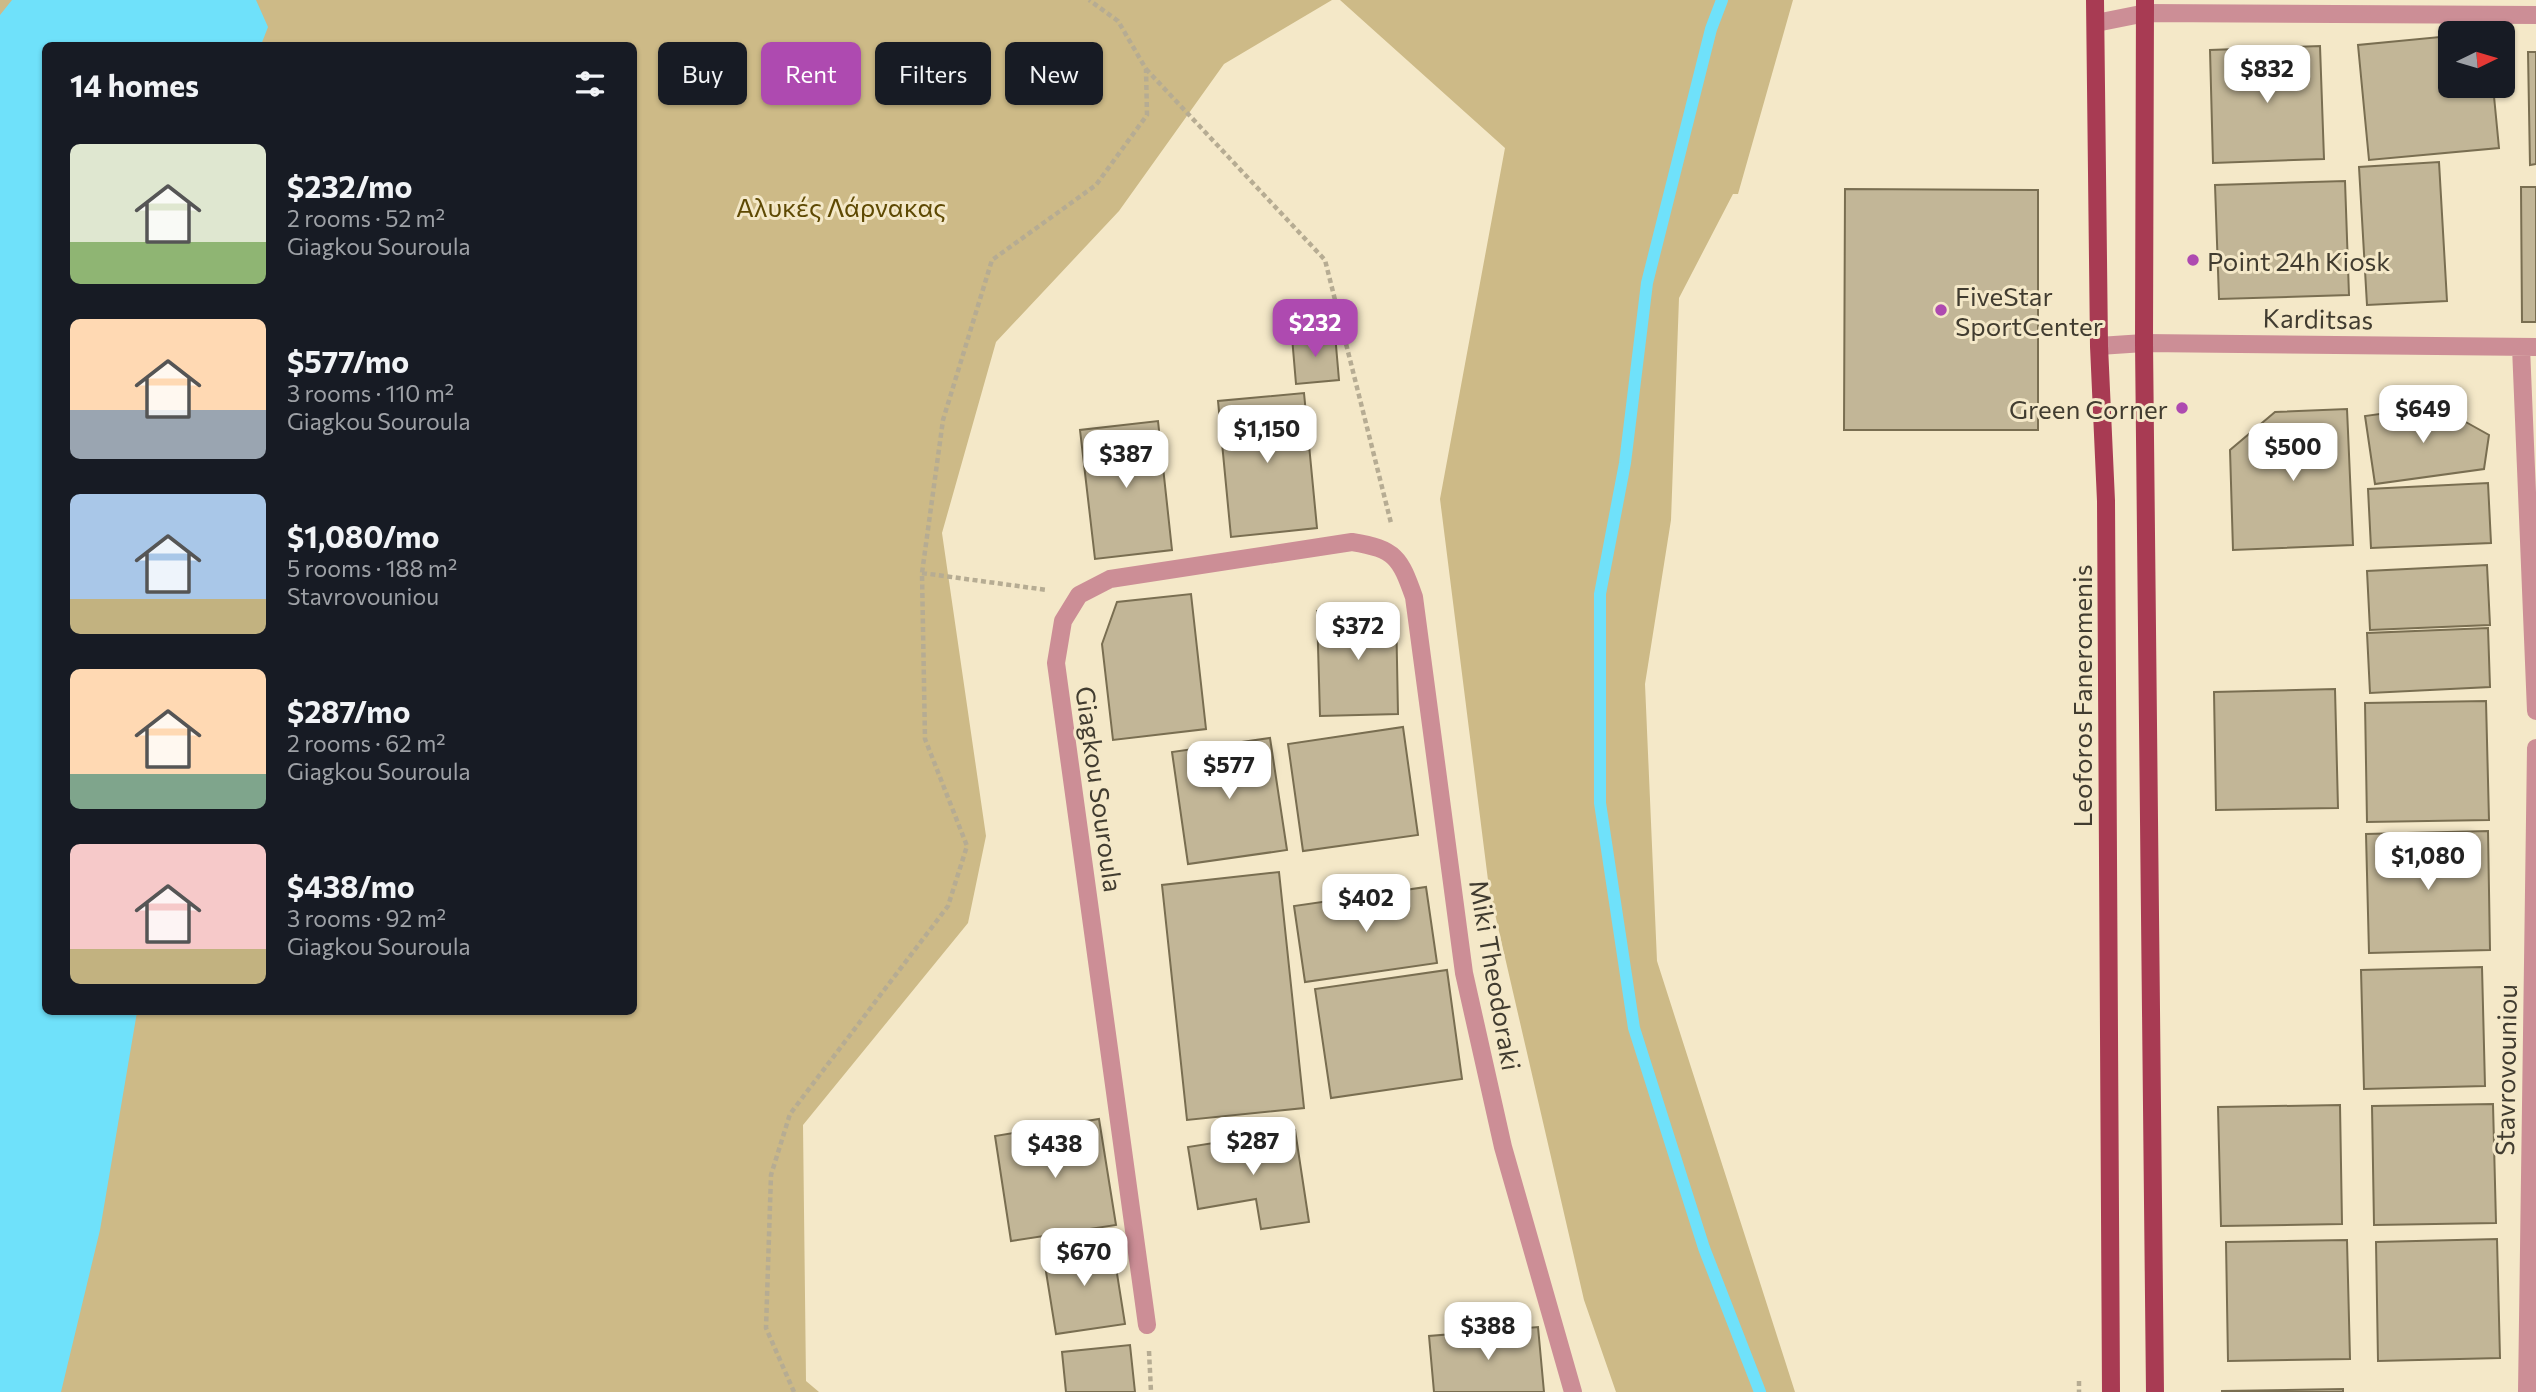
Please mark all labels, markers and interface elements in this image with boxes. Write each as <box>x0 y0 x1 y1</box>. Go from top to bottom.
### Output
north arrow <box>2438 21 2515 98</box>
map controls <box>2438 21 2515 98</box>
chip: Buy <box>658 42 747 105</box>
chip: Rent <box>761 42 861 105</box>
chip: Filters <box>875 42 991 105</box>
chip: New <box>1005 42 1103 105</box>
pin: $832 <box>2226 46 2308 105</box>
text: $832 <box>2240 54 2294 82</box>
icon: filters <box>571 65 609 103</box>
text: 14 homes <box>70 66 199 103</box>
text: $232/mo <box>287 167 412 204</box>
icon: home <box>126 172 210 256</box>
park label: Αλυκές Λάρνακας <box>736 191 946 222</box>
text: 2 rooms · 52 m² <box>287 204 445 232</box>
text: Giagkou Souroula <box>287 232 471 260</box>
place label: Point 24h Kiosk <box>2207 245 2390 276</box>
marker: Point 24h Kiosk <box>2185 252 2201 268</box>
place label: FiveStar SportCenter <box>1955 280 2103 341</box>
pin: $232 <box>1274 300 1356 359</box>
marker: FiveStar SportCenter <box>1933 302 1949 318</box>
street label: Karditsas <box>2262 302 2374 334</box>
text: $232 <box>1289 308 1341 336</box>
text: $577/mo <box>287 342 409 379</box>
icon: home <box>126 347 210 431</box>
text: 3 rooms · 110 m² <box>287 379 454 407</box>
pin: $649 <box>2382 386 2464 445</box>
place label: Green Corner <box>2009 393 2168 424</box>
text: $649 <box>2395 394 2451 422</box>
marker: Green Corner <box>2174 400 2190 416</box>
pin: $1,150 <box>1210 406 1324 465</box>
text: Giagkou Souroula <box>287 407 471 435</box>
text: $1,150 <box>1234 414 1300 442</box>
pin: $500 <box>2252 424 2334 483</box>
pin: $387 <box>1085 430 1167 490</box>
text: $500 <box>2264 432 2322 460</box>
text: $387 <box>1099 439 1153 467</box>
text: $1,080/mo <box>287 517 439 554</box>
icon: home <box>126 522 210 606</box>
text: 5 rooms · 188 m² <box>287 554 457 582</box>
street label: Leoforos Faneromenis <box>2066 564 2097 828</box>
text: Stavrovouniou <box>287 582 439 610</box>
pin: $372 <box>1317 602 1399 662</box>
text: $372 <box>1332 611 1384 639</box>
street label: Giagkou Souroula <box>1070 684 1130 894</box>
text: $287/mo <box>287 692 410 729</box>
icon: home <box>126 697 210 781</box>
text: 2 rooms · 62 m² <box>287 729 446 757</box>
pin: $577 <box>1188 742 1270 801</box>
text: $577 <box>1203 750 1255 778</box>
text: Giagkou Souroula <box>287 757 471 785</box>
pin: $1,080 <box>2371 832 2485 892</box>
text: $1,080 <box>2391 841 2465 869</box>
text: $438/mo <box>287 867 415 904</box>
icon: home <box>126 872 210 956</box>
pin: $402 <box>1325 874 1407 934</box>
street label: Miki Theodoraki <box>1464 877 1528 1073</box>
text: $402 <box>1338 883 1394 911</box>
text: 3 rooms · 92 m² <box>287 904 446 932</box>
text: Giagkou Souroula <box>287 932 471 960</box>
street label: Stavrovouniou <box>2488 984 2522 1156</box>
pin: $287 <box>1212 1118 1294 1177</box>
pin: $438 <box>1014 1120 1096 1180</box>
text: $287 <box>1227 1126 1279 1154</box>
text: $438 <box>1028 1129 1082 1157</box>
pin: $670 <box>1043 1228 1125 1288</box>
text: $670 <box>1057 1237 1111 1265</box>
pin: $388 <box>1447 1302 1529 1362</box>
text: $388 <box>1460 1311 1516 1339</box>

